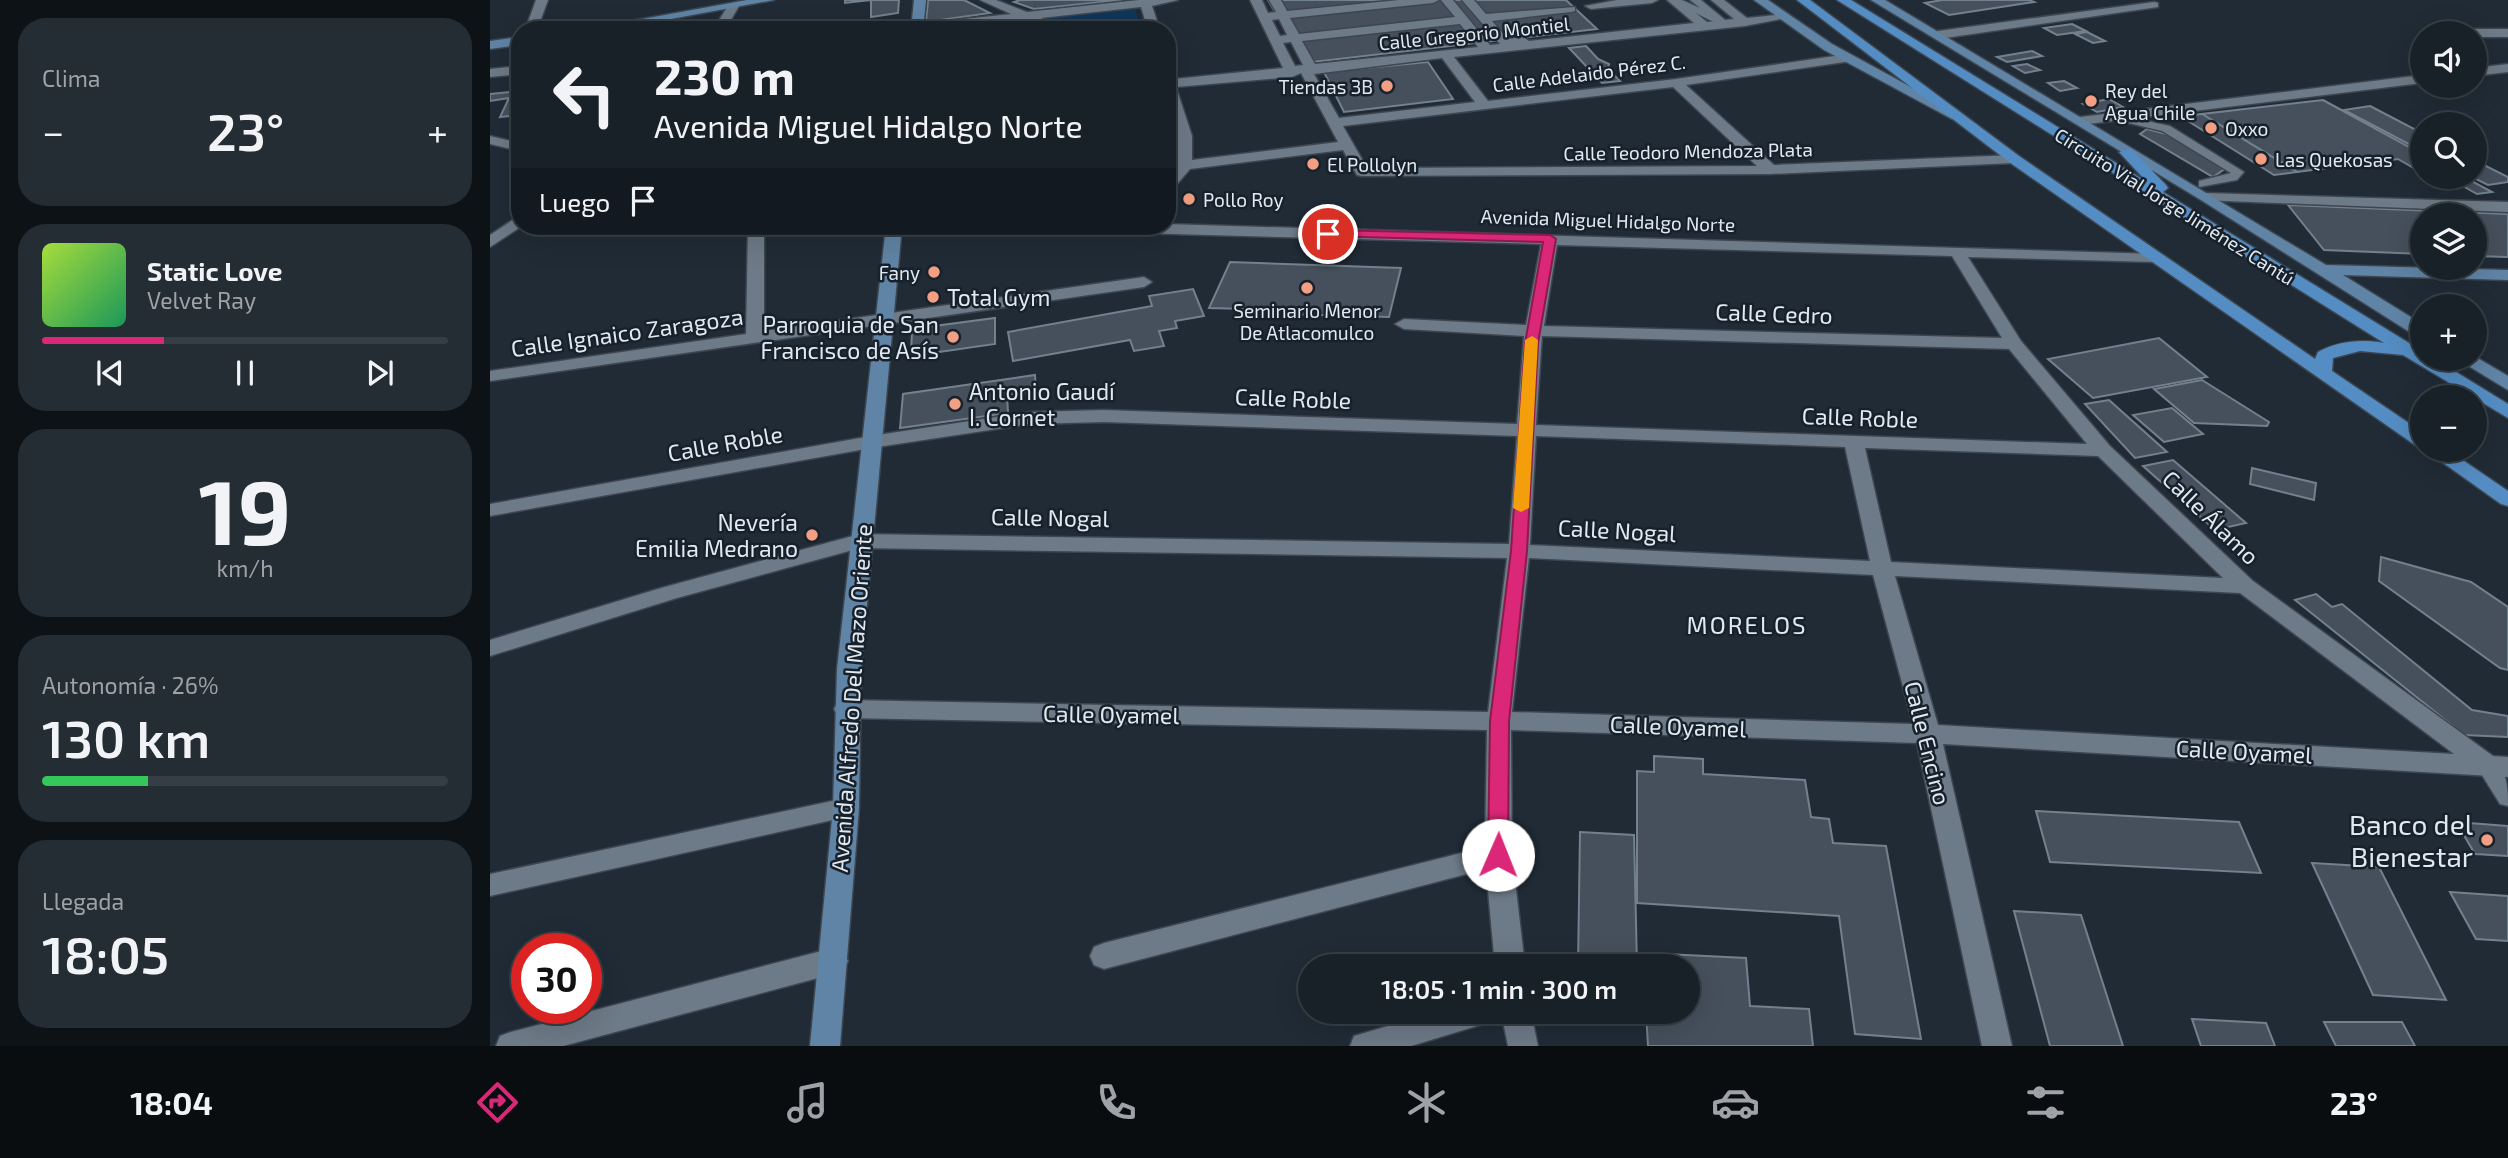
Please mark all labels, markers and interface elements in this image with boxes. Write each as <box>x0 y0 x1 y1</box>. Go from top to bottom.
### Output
street label: Calle Gregorio Montiel <box>1378 12 1571 54</box>
map controls <box>2410 21 2487 462</box>
button: sound <box>2410 21 2487 98</box>
text: 230 m <box>654 46 795 105</box>
icon: left <box>539 49 630 140</box>
street label: Calle Adelaido Pérez C. <box>1491 50 1687 96</box>
text: Clima <box>42 64 100 92</box>
place label: Tiendas 3B <box>1278 75 1373 98</box>
marker: Tiendas 3B <box>1379 78 1395 94</box>
place label: Rey del Agua Chile <box>2105 79 2195 124</box>
marker: Rey del Agua Chile <box>2083 93 2099 109</box>
text: 23° <box>207 99 284 161</box>
text: Avenida Miguel Hidalgo Norte <box>654 106 1083 144</box>
text: − <box>42 108 64 154</box>
text: + <box>427 108 448 154</box>
button: search <box>2410 112 2487 189</box>
place label: Oxxo <box>2225 117 2268 140</box>
marker: Oxxo <box>2203 120 2219 136</box>
street label: Circuito Vial Jorge Jiménez Cantú <box>2051 123 2299 289</box>
street label: Calle Teodoro Mendoza Plata <box>1563 137 1813 165</box>
place label: Las Quekosas <box>2275 148 2393 171</box>
marker: Las Quekosas <box>2253 151 2269 167</box>
place label: El Pollolyn <box>1327 153 1417 176</box>
marker: El Pollolyn <box>1305 156 1321 172</box>
icon: arrive <box>624 182 662 220</box>
text: Luego <box>539 186 610 217</box>
place label: Pollo Roy <box>1203 188 1284 211</box>
marker: Pollo Roy <box>1181 191 1197 207</box>
button: layers <box>2410 203 2487 280</box>
pin <box>1298 204 1358 264</box>
street label: Avenida Miguel Hidalgo Norte <box>1480 204 1736 236</box>
icon: arrive <box>1309 215 1347 253</box>
text: Static Love <box>147 255 283 286</box>
place label: Fany <box>879 261 920 284</box>
marker: Fany <box>926 264 942 280</box>
marker: Seminario Menor De Atlacomulco <box>1299 280 1315 296</box>
place label: Total Gym <box>947 283 1050 311</box>
text: Velvet Ray <box>147 286 256 314</box>
marker: Total Gym <box>925 289 941 305</box>
button: + <box>2410 294 2487 371</box>
street label: Calle Cedro <box>1715 297 1833 329</box>
place label: Seminario Menor De Atlacomulco <box>1233 299 1381 344</box>
street label: Calle Ignaico Zaragoza <box>509 302 745 362</box>
place label: Parroquia de San Francisco de Asís <box>760 310 939 364</box>
marker: Parroquia de San Francisco de Asís <box>945 329 961 345</box>
icon: previous <box>91 354 129 392</box>
icon: pause <box>226 354 264 392</box>
icon: next <box>361 354 399 392</box>
place label: Antonio Gaudí I. Cornet <box>969 377 1116 431</box>
street label: Calle Roble <box>1234 382 1352 414</box>
button: − <box>2410 385 2487 462</box>
marker: Antonio Gaudí I. Cornet <box>947 396 963 412</box>
street label: Calle Roble <box>1801 401 1919 433</box>
street label: Calle Roble <box>665 419 785 467</box>
text: 19 <box>198 454 292 563</box>
street label: Calle Álamo <box>2157 464 2265 570</box>
street label: Calle Nogal <box>991 502 1110 532</box>
place label: Nevería Emilia Medrano <box>635 508 798 562</box>
street label: Calle Nogal <box>1557 513 1677 547</box>
street label: Avenida Alfredo Del Mazo Oriente <box>825 523 877 873</box>
marker: Nevería Emilia Medrano <box>804 527 820 543</box>
text: km/h <box>216 554 274 582</box>
district label: MORELOS <box>1687 610 1807 639</box>
text: Autonomía · 26% <box>42 671 219 699</box>
street label: Calle Encino <box>1899 678 1957 808</box>
street label: Calle Oyamel <box>1043 699 1180 729</box>
text: 130 km <box>42 706 210 768</box>
street label: Calle Oyamel <box>1609 710 1747 742</box>
street label: Calle Oyamel <box>2175 733 2313 769</box>
place label: Banco del Bienestar <box>2349 807 2474 873</box>
position arrow <box>1461 818 1535 892</box>
marker: Banco del Bienestar <box>2479 832 2495 848</box>
text: Llegada <box>42 887 124 915</box>
text: 18:05 <box>42 922 169 984</box>
speed limit sign: 30 <box>511 933 602 1024</box>
text: 18:05 · 1 min · 300 m <box>1381 973 1617 1004</box>
icon: directions <box>473 1078 522 1127</box>
icon: music <box>783 1078 832 1127</box>
icon: phone <box>1092 1078 1141 1127</box>
icon: climate <box>1402 1078 1451 1127</box>
icon: car <box>1711 1078 1760 1127</box>
icon: filters <box>2021 1078 2070 1127</box>
text: 18:04 <box>130 1083 213 1121</box>
text: 23° <box>2330 1083 2378 1121</box>

